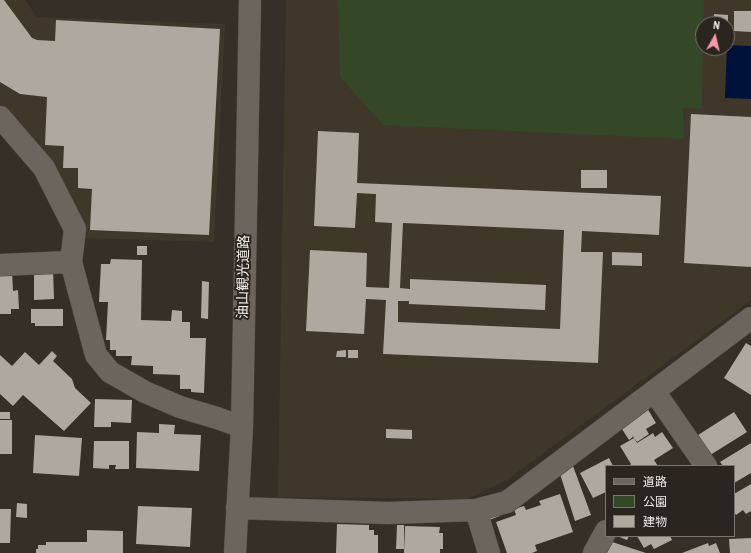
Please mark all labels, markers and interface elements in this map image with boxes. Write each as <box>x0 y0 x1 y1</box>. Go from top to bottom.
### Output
north arrow <box>695 16 735 56</box>
text: N <box>712 18 721 32</box>
street label: 油山観光道路 <box>235 235 253 319</box>
legend <box>605 465 735 537</box>
text: 道路 <box>643 474 667 490</box>
text: 公園 <box>643 494 667 510</box>
text: 建物 <box>643 514 667 530</box>

